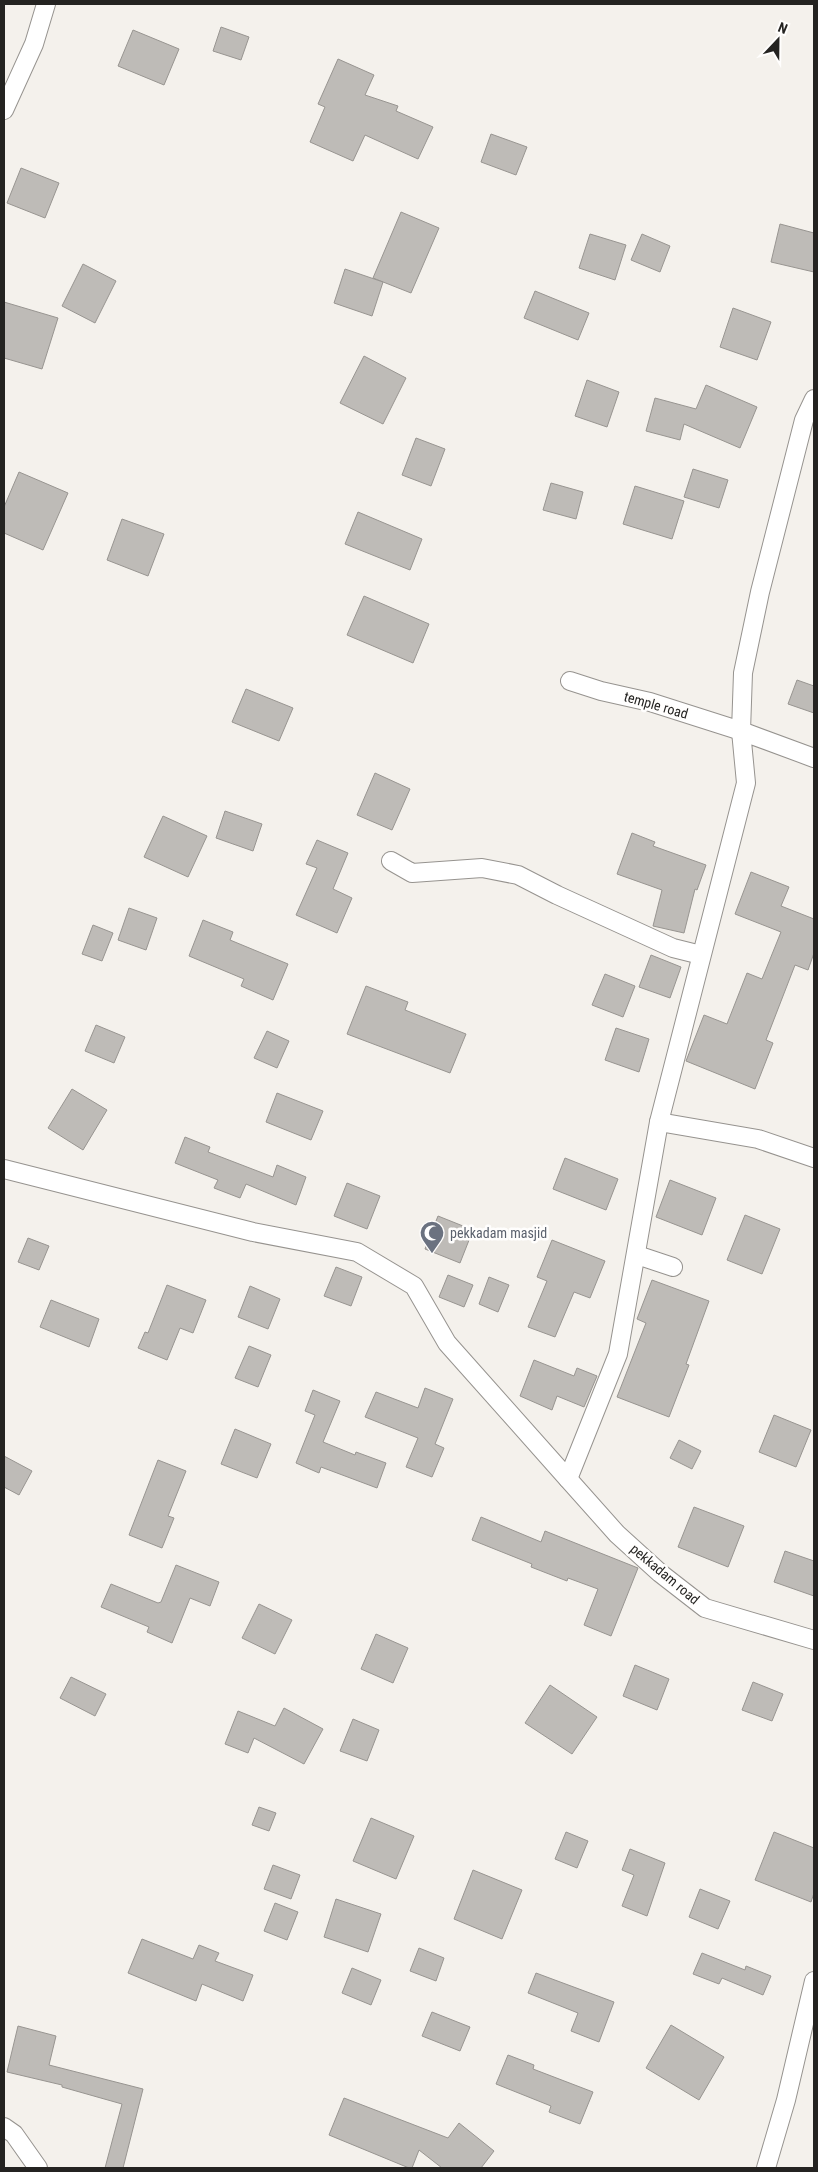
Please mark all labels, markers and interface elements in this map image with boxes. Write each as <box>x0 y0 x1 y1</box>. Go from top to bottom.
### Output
north arrow <box>753 15 803 65</box>
text: N <box>776 19 790 37</box>
street label: temple road <box>622 688 690 722</box>
mosque icon: pekkadam masjid <box>419 1220 445 1254</box>
place label: pekkadam masjid <box>450 1225 547 1241</box>
street label: pekkadam road <box>627 1541 703 1607</box>

